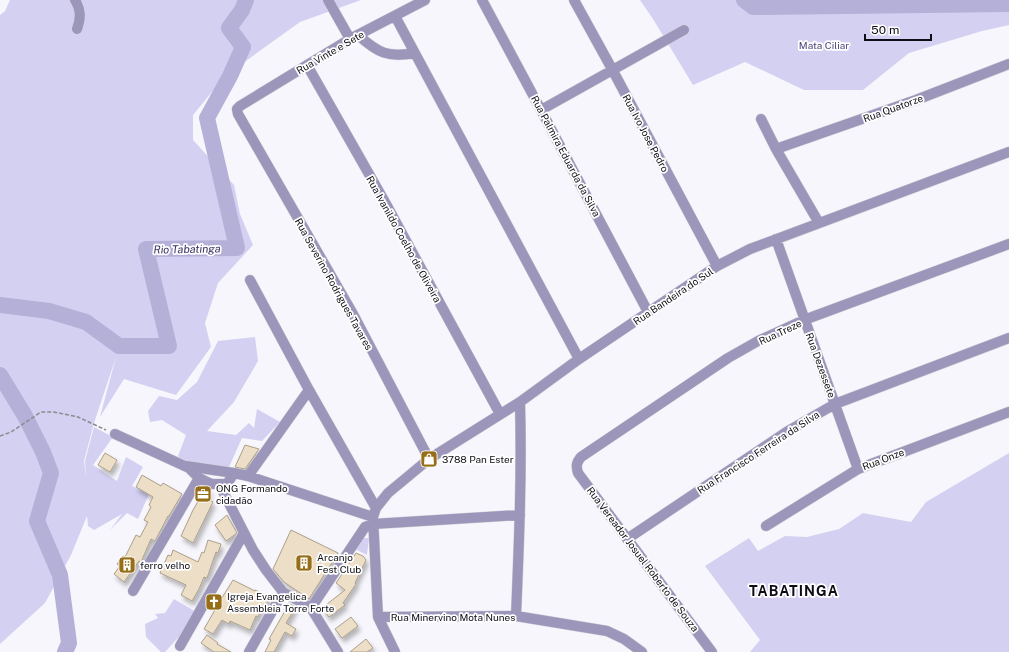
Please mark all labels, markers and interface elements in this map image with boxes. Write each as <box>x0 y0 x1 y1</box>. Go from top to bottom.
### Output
scale bar <box>865 16 931 42</box>
text: 50 m <box>871 23 899 37</box>
street label: Rua Vinte e Sete <box>294 28 366 76</box>
park label: Mata Ciliar <box>799 39 849 51</box>
street label: Rua Quatorze <box>861 91 925 124</box>
street label: Rua Ivo Jose Pedro <box>620 92 672 174</box>
street label: Rua Palmira Eduarda da Silva <box>529 93 603 219</box>
street label: Rua Ivanildo Coelho de Oliveira <box>364 174 444 304</box>
street label: Rua Severino Rodrigues Tavares <box>293 216 375 352</box>
water label: Rio Tabatinga <box>153 242 221 256</box>
street label: Rua Bandeira do Sul <box>631 265 715 327</box>
street label: Rua Treze <box>757 317 804 347</box>
street label: Rua Dezessete <box>804 331 838 399</box>
street label: Rua Francisco Ferreira da Silva <box>695 408 821 496</box>
street label: Rua Onze <box>860 445 906 472</box>
shop icon: 3788 Pan Ester <box>419 449 439 469</box>
place label: 3788 Pan Ester <box>442 453 514 465</box>
place label: ONG Formando cidadão <box>216 482 288 506</box>
office icon: ONG Formando cidadão <box>193 484 213 504</box>
street label: Rua Vereador Josuel Roberto de Souza <box>585 484 701 634</box>
place label: Arcanjo Fest Club <box>317 551 361 575</box>
building icon: Arcanjo Fest Club <box>294 553 314 573</box>
building icon: ferro velho <box>117 555 137 575</box>
place label: ferro velho <box>140 559 191 571</box>
district label: TABATINGA <box>749 583 839 599</box>
place label: Igreja Evangelica Assembleia Torre Forte <box>227 590 335 614</box>
church icon: Igreja Evangelica Assembleia Torre Forte <box>204 592 224 612</box>
street label: Rua Minervino Mota Nunes <box>391 611 515 623</box>

